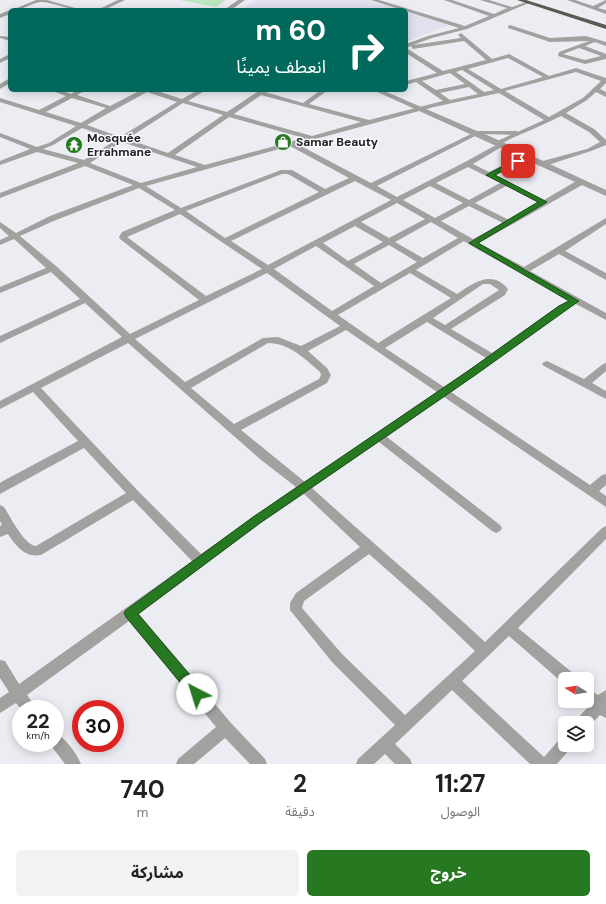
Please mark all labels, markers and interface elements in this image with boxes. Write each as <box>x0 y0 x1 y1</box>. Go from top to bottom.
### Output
text: 60 m <box>256 12 326 49</box>
icon: right <box>340 24 392 76</box>
text: انعطف يمينًا <box>236 55 326 79</box>
place label: Mosquée Errahmane <box>87 130 151 160</box>
shop icon: Samar Beauty <box>273 132 293 152</box>
place label: Samar Beauty <box>296 134 379 150</box>
temple icon: Mosquée Errahmane <box>64 135 84 155</box>
pin <box>501 144 535 178</box>
icon: arrive <box>507 150 529 172</box>
north arrow <box>558 672 594 708</box>
map controls <box>558 672 594 752</box>
position arrow <box>176 673 218 715</box>
speed limit sign: 30 <box>72 700 124 752</box>
text: 22 <box>26 708 50 734</box>
button: layers <box>558 716 594 752</box>
text: km/h <box>26 729 50 742</box>
text: 2 <box>293 768 307 799</box>
text: 11:27 <box>435 768 485 799</box>
text: 740 <box>121 774 165 805</box>
text: دقيقة <box>285 803 315 820</box>
text: الوصول <box>441 803 480 820</box>
text: m <box>137 804 148 821</box>
button: مشاركة <box>16 850 299 896</box>
button: خروج <box>307 850 590 896</box>

